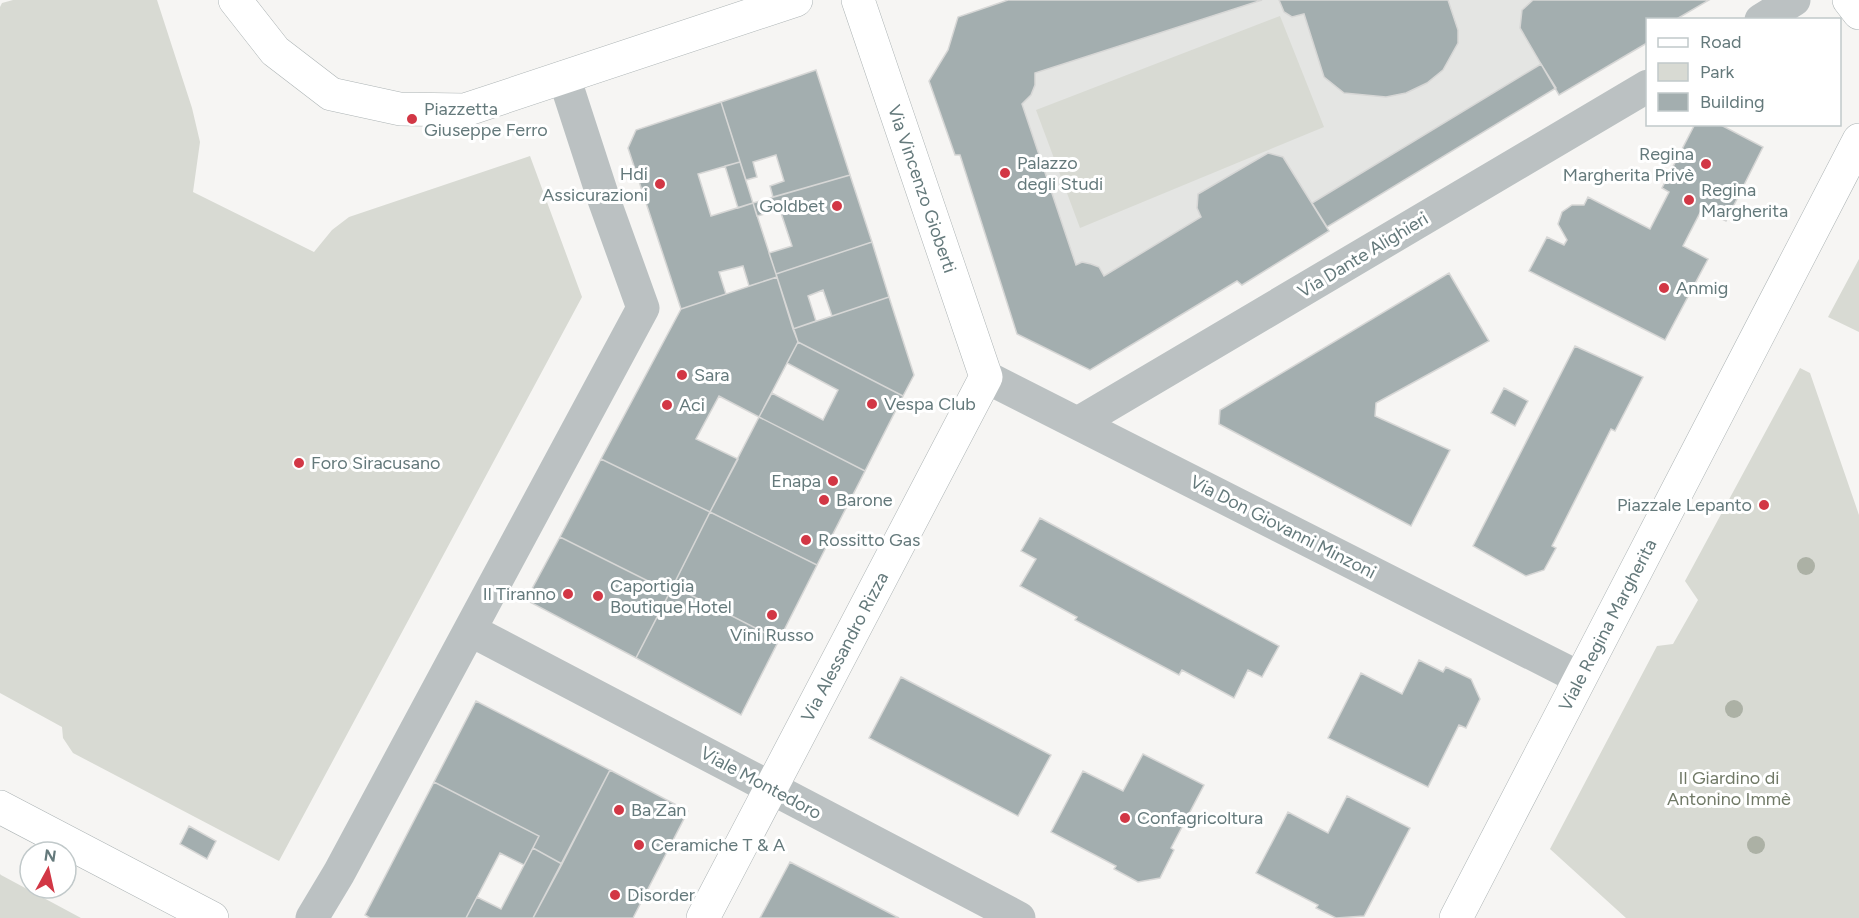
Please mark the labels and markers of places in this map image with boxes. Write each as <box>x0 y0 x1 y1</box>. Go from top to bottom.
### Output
place label: Piazzetta Giuseppe Ferro <box>424 98 548 141</box>
marker: Piazzetta Giuseppe Ferro <box>405 112 419 126</box>
place label: Regina Margherita Privè <box>1563 143 1694 186</box>
place label: Palazzo degli Studi <box>1017 152 1103 195</box>
marker: Regina Margherita Privè <box>1699 157 1713 171</box>
place label: Hdi Assicurazioni <box>542 163 648 206</box>
marker: Palazzo degli Studi <box>998 166 1012 180</box>
marker: Hdi Assicurazioni <box>653 177 667 191</box>
place label: Regina Margherita <box>1701 179 1788 222</box>
marker: Regina Margherita <box>1682 193 1696 207</box>
place label: Goldbet <box>759 195 825 217</box>
marker: Goldbet <box>830 199 844 213</box>
place label: Anmig <box>1676 277 1728 299</box>
marker: Anmig <box>1657 281 1671 295</box>
place label: Sara <box>694 364 730 386</box>
marker: Sara <box>675 368 689 382</box>
place label: Vespa Club <box>884 393 976 415</box>
place label: Aci <box>679 394 705 416</box>
marker: Vespa Club <box>865 397 879 411</box>
marker: Aci <box>660 398 674 412</box>
place label: Foro Siracusano <box>311 452 440 474</box>
marker: Foro Siracusano <box>292 456 306 470</box>
place label: Enapa <box>771 470 821 492</box>
marker: Enapa <box>826 474 840 488</box>
place label: Barone <box>836 489 893 511</box>
marker: Barone <box>817 493 831 507</box>
place label: Piazzale Lepanto <box>1617 494 1752 516</box>
marker: Piazzale Lepanto <box>1757 498 1771 512</box>
place label: Rossitto Gas <box>818 529 920 551</box>
marker: Rossitto Gas <box>799 533 813 547</box>
place label: Caportigia Boutique Hotel <box>610 575 732 618</box>
place label: Il Tiranno <box>483 583 556 605</box>
marker: Il Tiranno <box>561 587 575 601</box>
marker: Caportigia Boutique Hotel <box>591 589 605 603</box>
marker: Vini Russo <box>765 608 779 622</box>
place label: Vini Russo <box>730 624 814 646</box>
place label: Ba Zan <box>631 799 686 821</box>
marker: Ba Zan <box>612 803 626 817</box>
place label: Confagricoltura <box>1137 807 1263 829</box>
marker: Confagricoltura <box>1118 811 1132 825</box>
place label: Ceramiche T & A <box>651 834 785 856</box>
marker: Ceramiche T & A <box>632 838 646 852</box>
place label: Disorder <box>627 884 695 906</box>
marker: Disorder <box>608 888 622 902</box>

